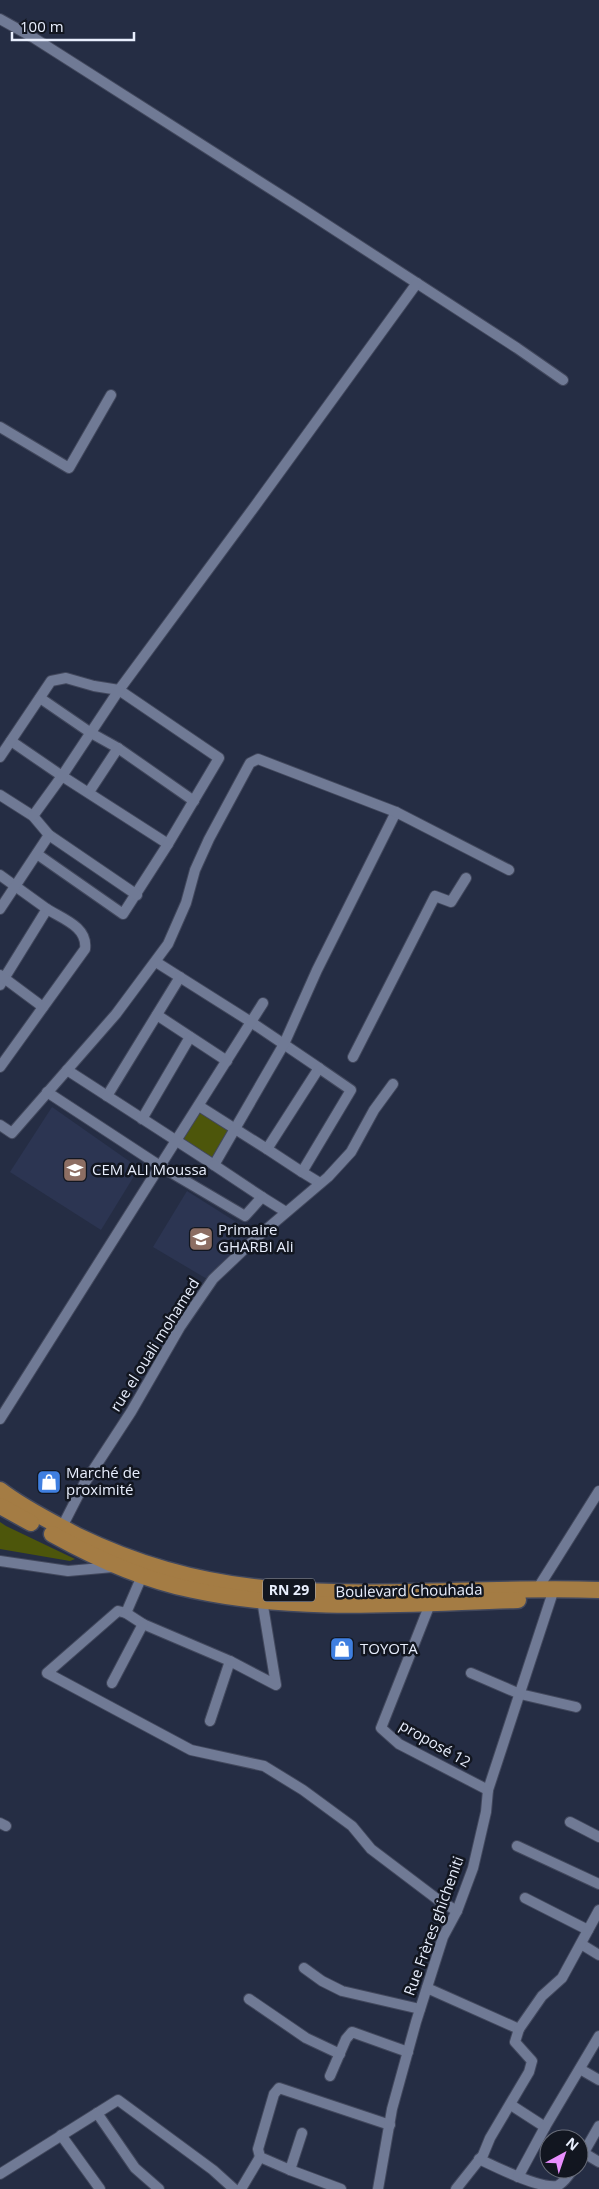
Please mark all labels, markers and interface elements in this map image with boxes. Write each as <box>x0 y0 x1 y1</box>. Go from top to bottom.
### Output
scale bar <box>12 10 135 42</box>
text: 100 m <box>20 16 64 36</box>
school or university icon: CEM ALI Moussa <box>62 1157 88 1183</box>
place label: CEM ALI Moussa <box>92 1159 207 1179</box>
place label: Primaire GHARBI Ali <box>218 1219 294 1256</box>
school or university icon: Primaire GHARBI Ali <box>188 1226 214 1252</box>
street label: rue el ouali mohamed <box>105 1274 203 1415</box>
place label: Marché de proximité <box>66 1462 140 1499</box>
shop icon: Marché de proximité <box>36 1469 62 1495</box>
road number: RN 29 <box>263 1578 315 1602</box>
street label: Boulevard Chouhada <box>335 1579 483 1601</box>
shop icon: TOYOTA <box>329 1636 355 1662</box>
place label: TOYOTA <box>360 1638 418 1658</box>
street label: proposé 12 <box>396 1715 475 1772</box>
street label: Rue Frères ghicheniti <box>399 1853 468 1998</box>
north arrow <box>539 2129 589 2179</box>
text: N <box>562 2133 583 2155</box>

